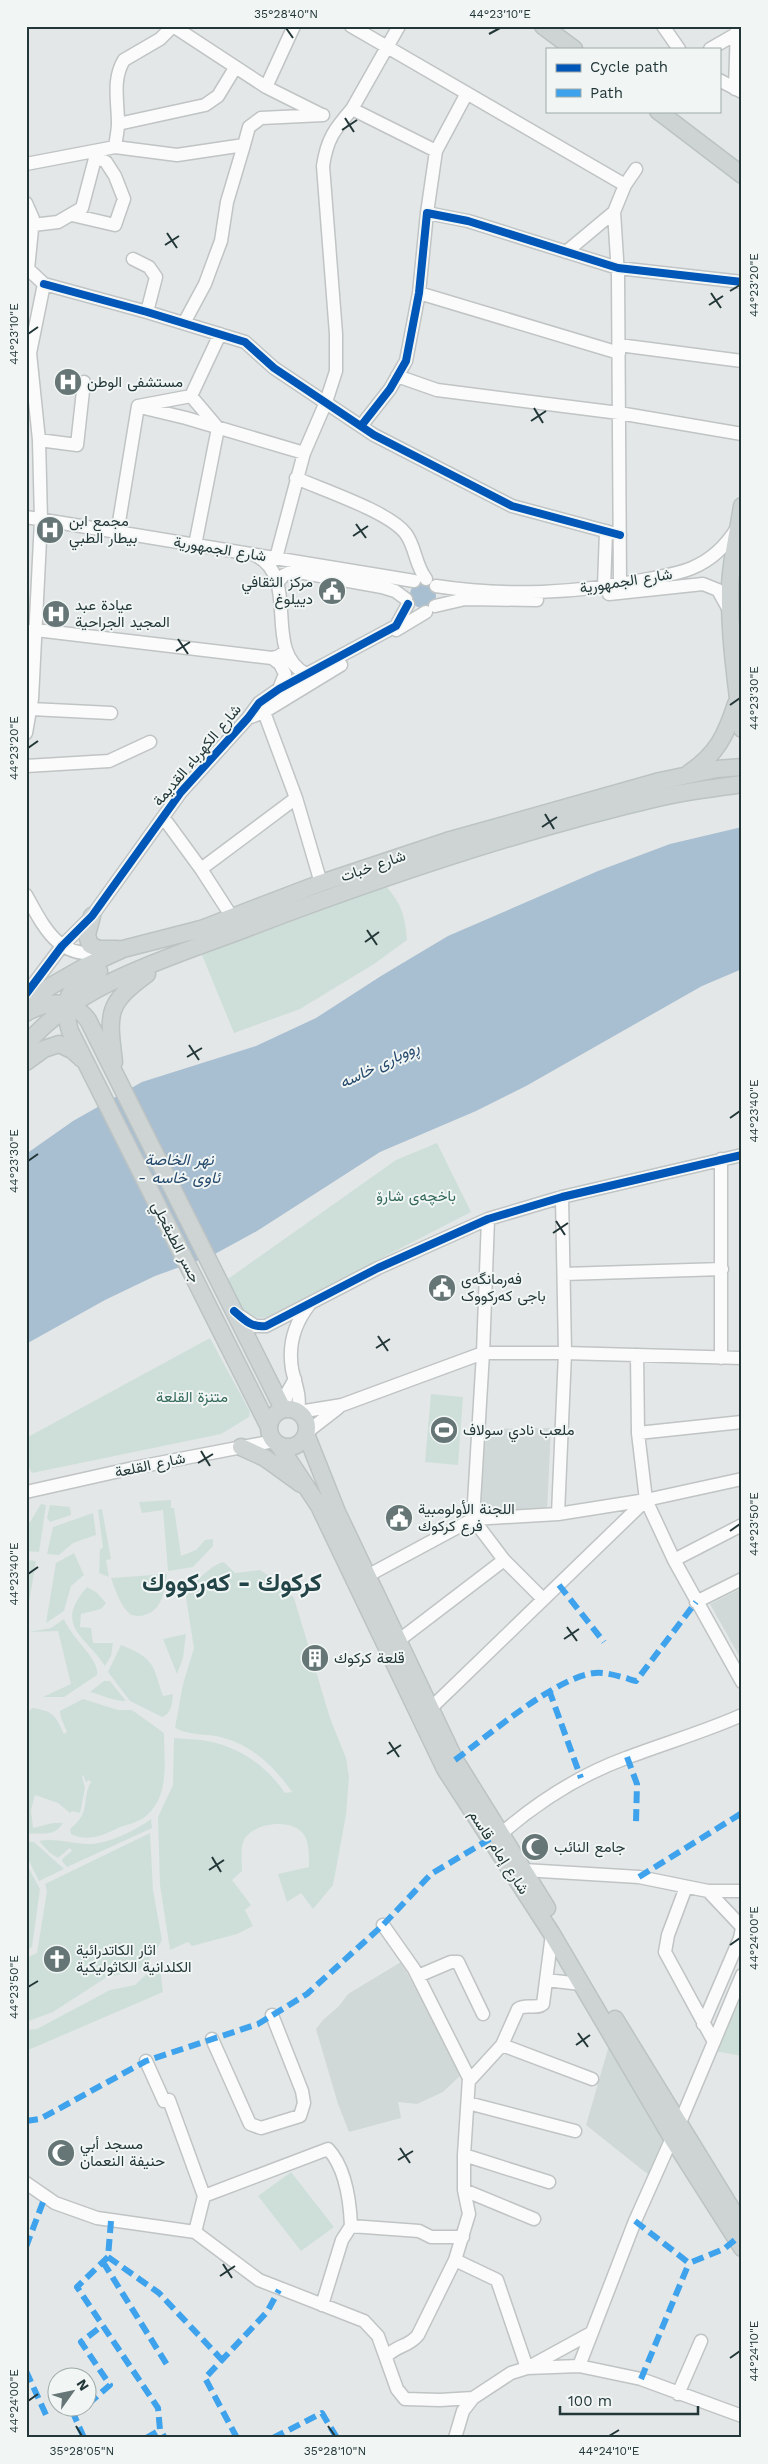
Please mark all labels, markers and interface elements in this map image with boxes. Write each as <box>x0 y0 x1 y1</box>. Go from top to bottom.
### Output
text: 35°28'40"N <box>254 7 318 21</box>
text: 44°23'10"E <box>469 7 531 21</box>
legend <box>546 48 720 112</box>
text: Cycle path <box>590 58 668 76</box>
text: Path <box>590 84 623 102</box>
text: 44°23'20"E <box>747 253 761 317</box>
text: 44°23'10"E <box>7 303 21 365</box>
hospital icon: مستشفى الوطن <box>53 367 83 397</box>
place label: مستشفى الوطن <box>87 373 183 392</box>
place label: مجمع ابن بيطار الطبي <box>69 512 137 551</box>
hospital icon: مجمع ابن بيطار الطبي <box>35 515 65 545</box>
street label: شارع الجمهورية <box>172 533 268 567</box>
street label: شارع الجمهورية <box>578 565 674 599</box>
place label: مركز الثقافي دييلوغ <box>242 573 313 610</box>
public building icon: مركز الثقافي دييلوغ <box>317 576 347 606</box>
place label: عيادة عبد المجيد الجراحية <box>75 596 170 631</box>
hospital icon: عيادة عبد المجيد الجراحية <box>41 599 71 629</box>
text: 44°23'30"E <box>747 666 761 730</box>
street label: شارع الكهرباء القديمة <box>149 700 246 811</box>
text: 44°23'20"E <box>7 716 21 780</box>
street label: شارع خبات <box>338 846 409 887</box>
water label: ڕووباری خاسە <box>336 1037 424 1096</box>
text: 44°23'40"E <box>747 1079 761 1143</box>
text: 44°23'30"E <box>7 1129 21 1193</box>
water label: نهر الخاصة - ئاوی خاسە <box>138 1150 222 1188</box>
park label: باخچەی شارۆ <box>376 1187 456 1206</box>
street label: جسر الطبقجلي <box>144 1198 204 1288</box>
place label: فەرمانگەی باجی کەرکووک <box>461 1270 546 1306</box>
public building icon: فەرمانگەی باجی کەرکووک <box>427 1273 457 1303</box>
park label: متنزة القلعة <box>156 1388 228 1406</box>
sports icon: ملعب نادي سولاف <box>429 1415 459 1445</box>
place label: ملعب نادي سولاف <box>463 1421 575 1443</box>
street label: شارع القلعة <box>113 1449 188 1483</box>
text: 44°23'50"E <box>747 1492 761 1556</box>
place label: اللجنة الأولومبية فرع كركوك <box>418 1500 515 1537</box>
public building icon: اللجنة الأولومبية فرع كركوك <box>384 1503 414 1533</box>
text: 44°23'40"E <box>7 1542 21 1606</box>
district label: كركوك - کەرکووك <box>142 1568 322 1598</box>
building icon: قلعة كركوك <box>300 1643 330 1673</box>
place label: قلعة كركوك <box>334 1649 405 1667</box>
street label: شارع إمام قاسم <box>463 1806 533 1899</box>
mosque icon: جامع النائب <box>520 1832 550 1862</box>
place label: جامع النائب <box>554 1838 625 1858</box>
text: 44°24'00"E <box>747 1906 761 1970</box>
place label: اثار الكاتدرائية الكلدانية الكاثوليكية <box>76 1941 192 1976</box>
church icon: اثار الكاتدرائية الكلدانية الكاثوليكية <box>42 1944 72 1974</box>
text: 44°23'50"E <box>7 1955 21 2019</box>
place label: مسجد أبي حنيفة النعمان <box>80 2135 165 2170</box>
mosque icon: مسجد أبي حنيفة النعمان <box>46 2138 76 2168</box>
text: 44°24'10"E <box>747 2320 761 2382</box>
north arrow <box>48 2366 98 2416</box>
text: 44°24'00"E <box>7 2369 21 2433</box>
text: N <box>73 2376 92 2394</box>
scale bar <box>560 2384 698 2416</box>
text: 100 m <box>568 2392 612 2410</box>
text: 35°28'05"N <box>50 2444 114 2458</box>
text: 35°28'10"N <box>304 2444 366 2458</box>
text: 44°24'10"E <box>579 2444 640 2458</box>

